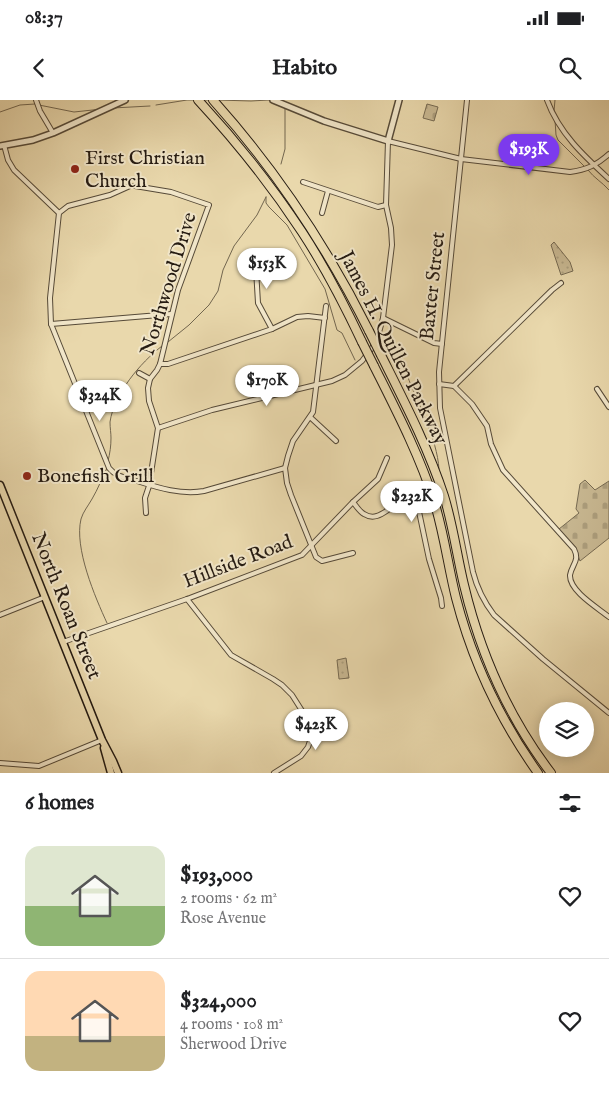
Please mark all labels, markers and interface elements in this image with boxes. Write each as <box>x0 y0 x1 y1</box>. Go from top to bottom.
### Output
text: 08:37 <box>25 6 63 30</box>
icon: back <box>25 54 53 82</box>
text: Habito <box>272 54 337 82</box>
icon: search <box>556 54 584 82</box>
pin: $193K <box>494 134 564 176</box>
text: $193K <box>509 140 549 160</box>
place label: First Christian Church <box>85 146 205 194</box>
marker: First Christian Church <box>69 163 81 175</box>
street label: Northwood Drive <box>135 209 203 359</box>
street label: Baxter Street <box>415 230 451 342</box>
street label: James H. Quillen Parkway <box>332 245 453 449</box>
pin: $153K <box>232 248 302 290</box>
text: $153K <box>248 254 286 274</box>
pin: $170K <box>232 364 302 407</box>
text: $170K <box>246 371 288 391</box>
pin: $324K <box>65 380 135 422</box>
text: $324K <box>79 386 121 406</box>
place label: Bonefish Grill <box>37 464 155 489</box>
marker: Bonefish Grill <box>21 470 33 482</box>
pin: $232K <box>377 480 447 523</box>
text: $232K <box>391 487 433 507</box>
street label: North Roan Street <box>25 529 107 683</box>
street label: Hillside Road <box>180 530 297 594</box>
map controls <box>539 702 594 757</box>
button: layers <box>539 702 594 757</box>
pin: $423K <box>281 708 351 751</box>
text: $423K <box>295 715 337 735</box>
icon: filters <box>556 789 584 817</box>
text: 6 homes <box>25 790 94 817</box>
text: $193,000 <box>180 862 253 889</box>
icon: home <box>65 866 125 926</box>
icon: heart <box>556 882 584 910</box>
text: 2 rooms · 62 m² <box>180 889 277 909</box>
text: Rose Avenue <box>180 909 266 929</box>
text: $324,000 <box>180 988 257 1015</box>
icon: home <box>65 991 125 1051</box>
icon: heart <box>556 1007 584 1035</box>
text: 4 rooms · 108 m² <box>180 1015 283 1035</box>
text: Sherwood Drive <box>180 1035 287 1055</box>

